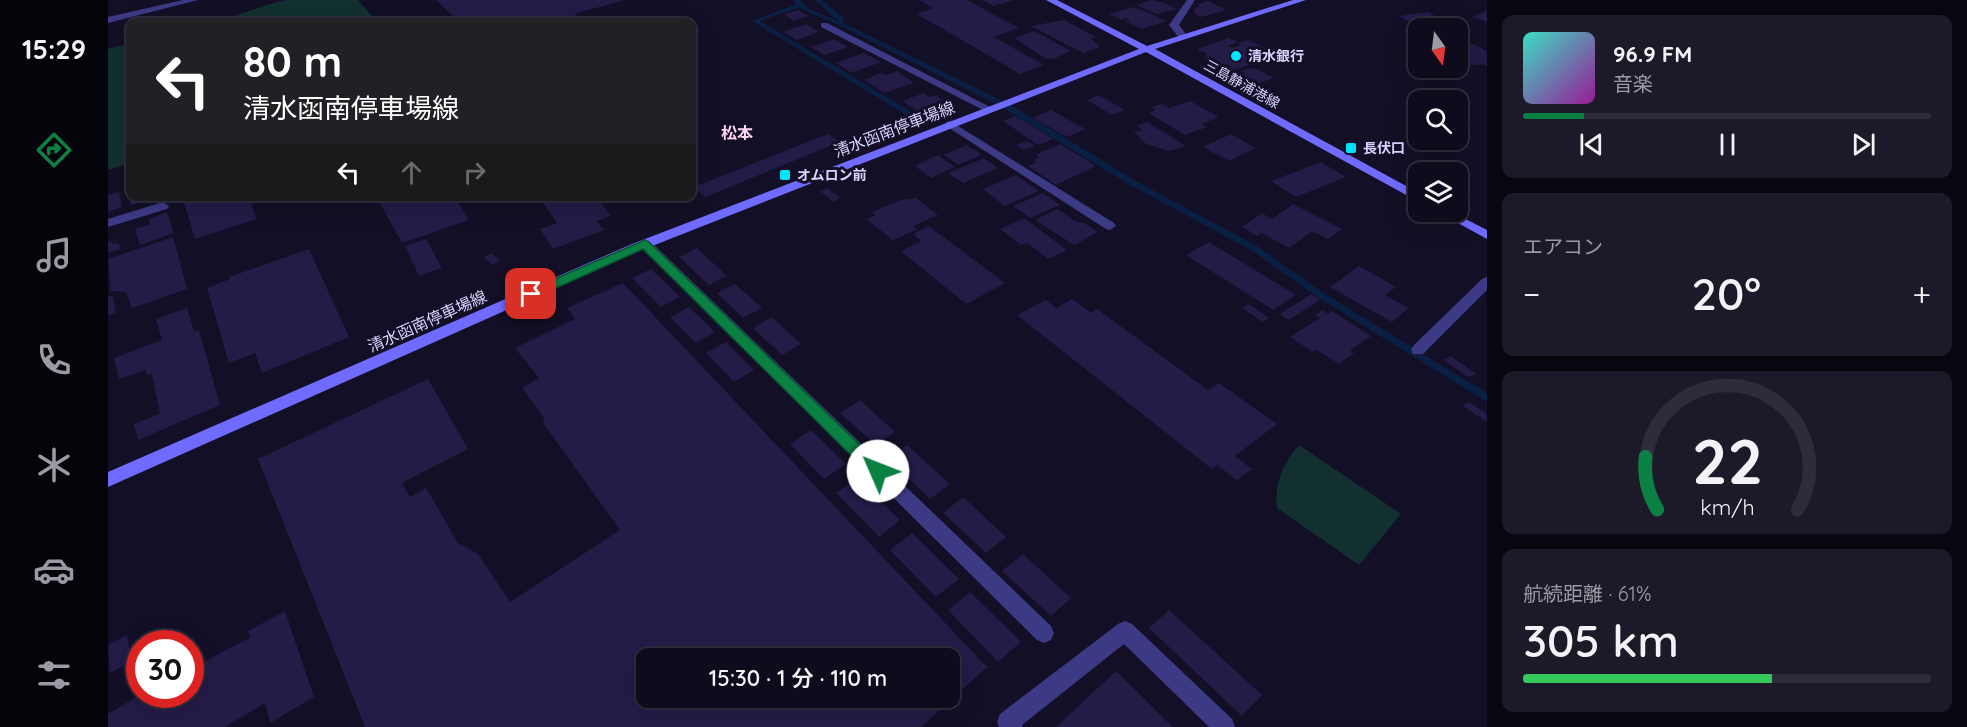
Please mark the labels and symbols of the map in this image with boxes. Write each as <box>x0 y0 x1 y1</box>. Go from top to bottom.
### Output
north arrow <box>1408 18 1468 78</box>
place label: 清水銀行 <box>1248 47 1304 65</box>
marker: 清水銀行 <box>1229 49 1243 63</box>
street label: 三島静浦港線 <box>1201 56 1283 112</box>
street label: 清水函南停車場線 <box>831 97 957 161</box>
district label: 松本 <box>721 123 753 143</box>
place label: 長伏口 <box>1363 139 1405 157</box>
marker: 長伏口 <box>1344 141 1358 155</box>
place label: オムロン前 <box>797 166 867 184</box>
marker: オムロン前 <box>778 168 792 182</box>
pin <box>505 268 556 319</box>
street label: 清水函南停車場線 <box>364 286 490 356</box>
position arrow <box>846 439 910 503</box>
speed limit sign: 30 <box>126 630 204 708</box>

